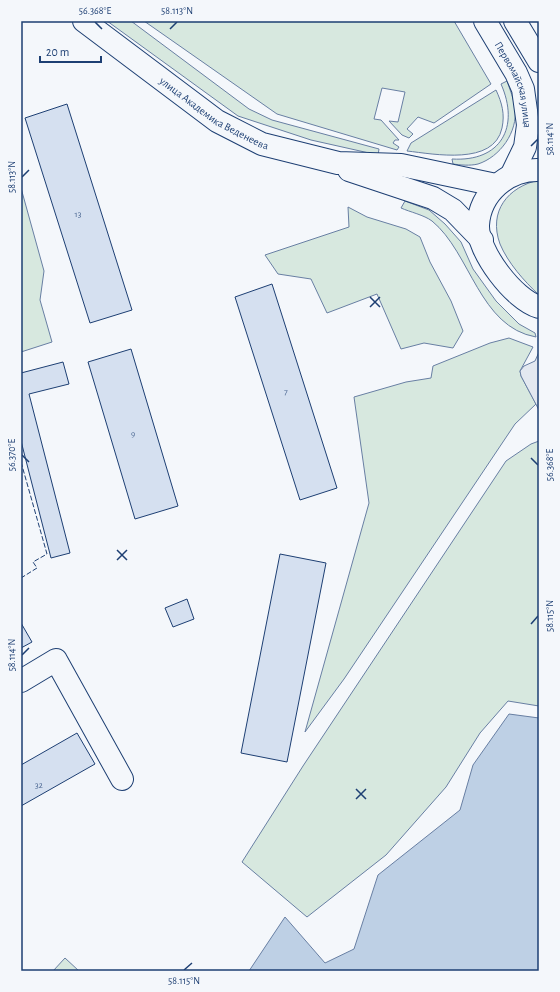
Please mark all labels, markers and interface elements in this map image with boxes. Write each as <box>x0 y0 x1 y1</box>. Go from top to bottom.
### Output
text: 56.368°E <box>79 6 111 16</box>
text: 58.113°N <box>161 6 193 16</box>
scale bar <box>40 38 101 64</box>
street label: Первомайская улица <box>492 40 533 129</box>
text: 20 m <box>46 46 69 58</box>
street label: улица Академика Веденеева <box>157 74 270 151</box>
text: 58.114°N <box>545 123 555 155</box>
text: 58.113°N <box>7 161 17 193</box>
house number: 13 <box>75 210 82 219</box>
house number: 7 <box>284 388 288 397</box>
house number: 9 <box>131 430 135 439</box>
text: 56.370°E <box>7 439 17 471</box>
text: 56.368°E <box>545 449 555 481</box>
text: 58.115°N <box>545 600 555 632</box>
text: 58.114°N <box>7 639 17 671</box>
house number: 32 <box>35 781 43 790</box>
text: 58.115°N <box>168 976 200 986</box>

